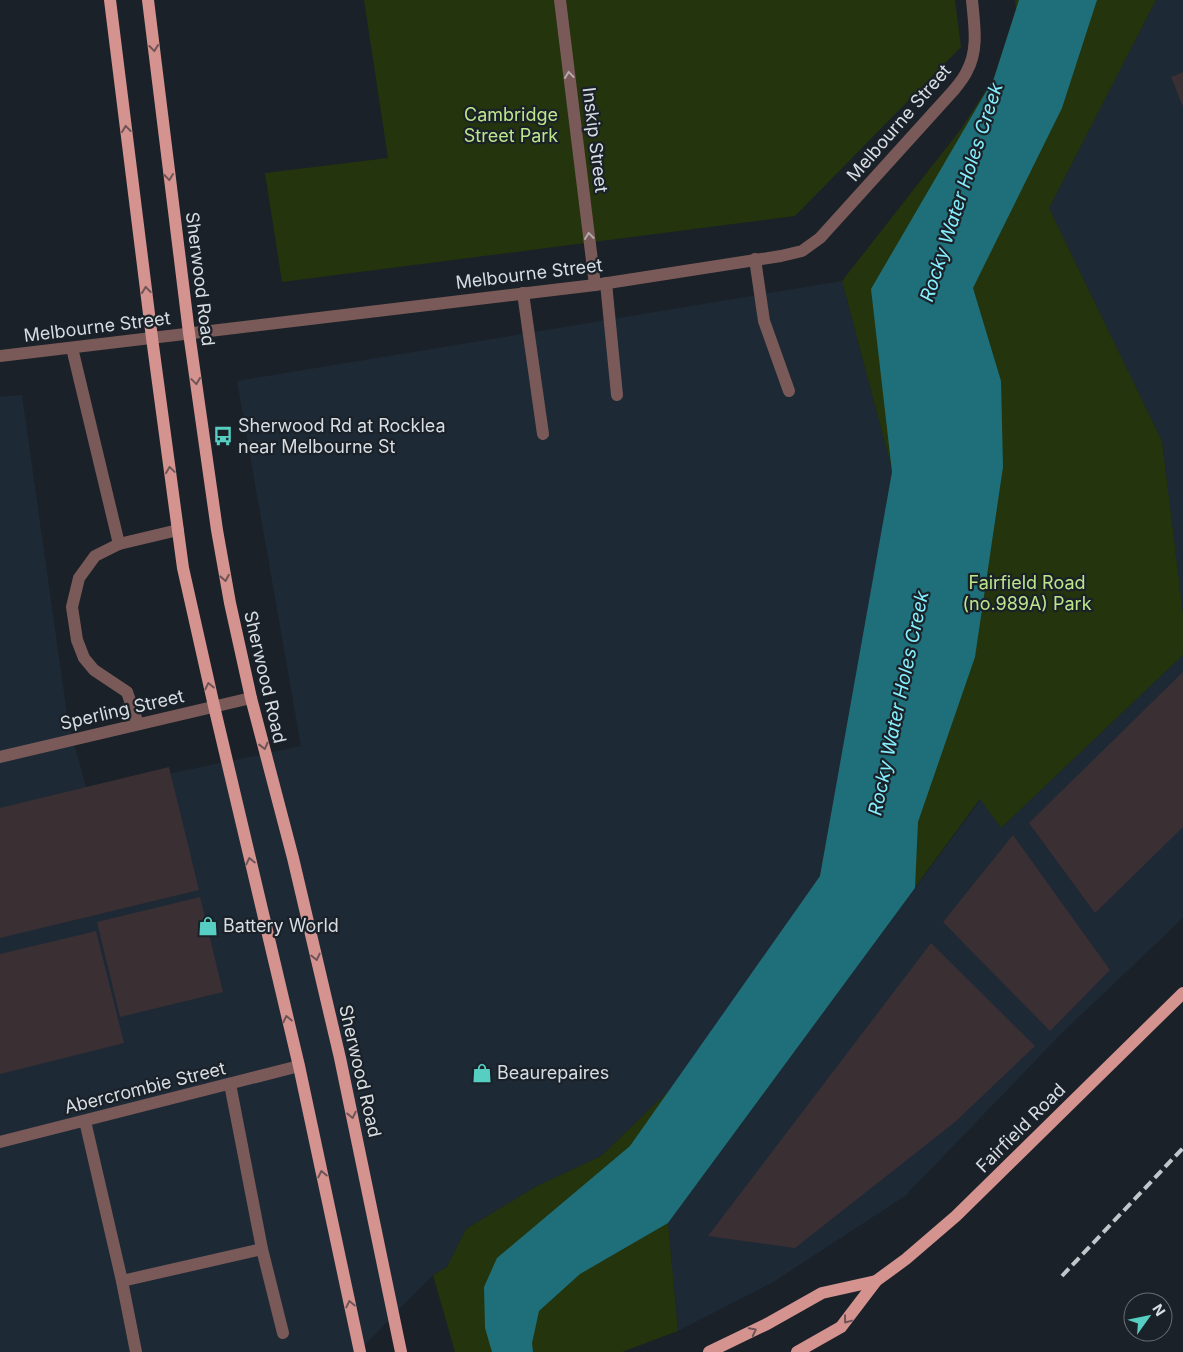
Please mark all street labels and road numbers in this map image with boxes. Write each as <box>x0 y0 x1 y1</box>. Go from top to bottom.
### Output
street label: Melbourne Street <box>842 60 955 185</box>
street label: Inskip Street <box>579 86 612 194</box>
street label: Sherwood Road <box>182 211 219 347</box>
street label: Melbourne Street <box>454 254 604 293</box>
street label: Melbourne Street <box>22 307 172 346</box>
street label: Sherwood Road <box>240 609 291 745</box>
street label: Sperling Street <box>58 685 186 734</box>
street label: Sherwood Road <box>335 1003 386 1139</box>
street label: Abercrombie Street <box>62 1057 228 1118</box>
street label: Fairfield Road <box>972 1079 1069 1176</box>

